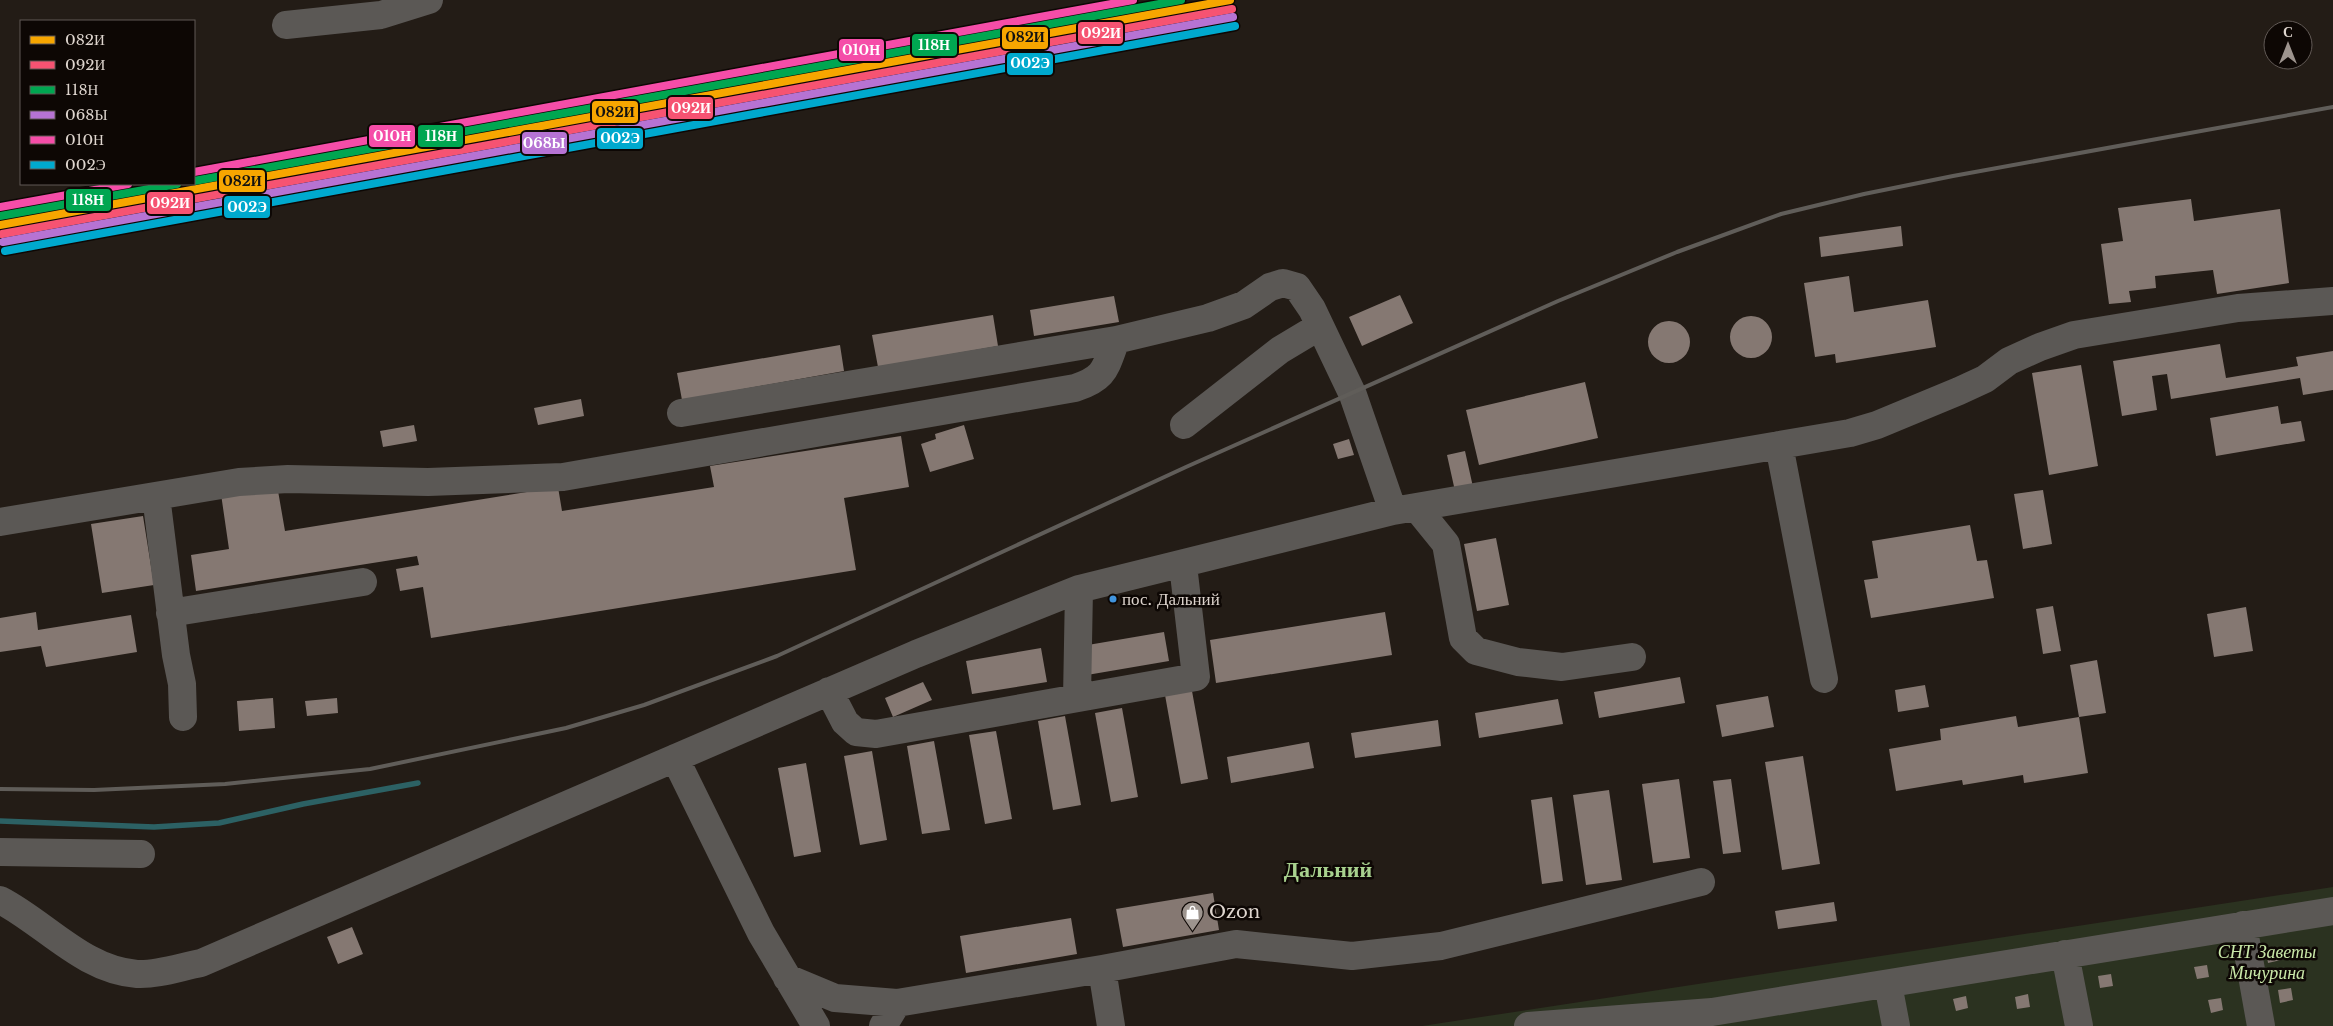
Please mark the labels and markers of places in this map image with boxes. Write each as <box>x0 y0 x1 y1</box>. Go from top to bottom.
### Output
place label: пос. Дальний <box>1122 589 1220 610</box>
marker: пос. Дальний <box>1108 594 1118 604</box>
shop icon: Ozon <box>1181 900 1205 931</box>
place label: Ozon <box>1209 901 1260 923</box>

